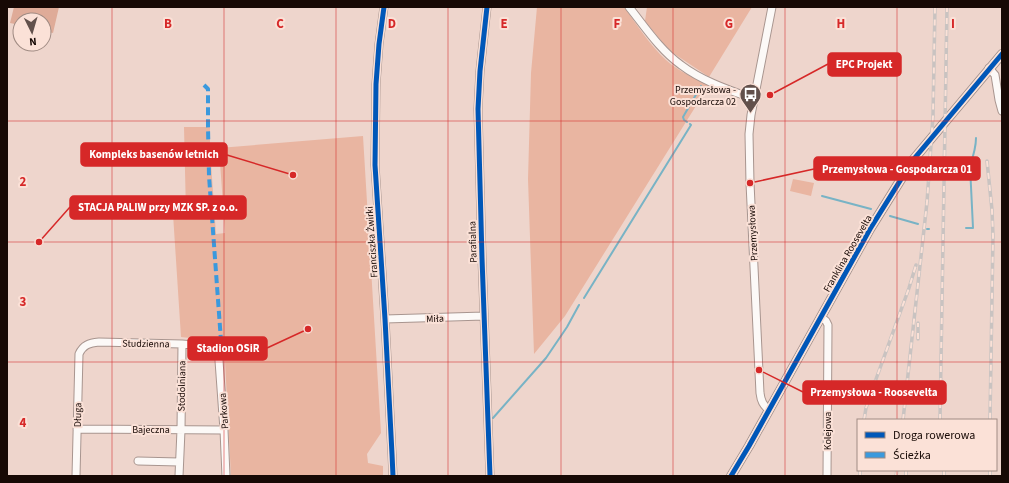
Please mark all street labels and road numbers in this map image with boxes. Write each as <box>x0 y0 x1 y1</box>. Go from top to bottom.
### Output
street label: Przemysłowa <box>745 205 761 261</box>
street label: Franciszka Żwirki <box>363 206 381 278</box>
street label: Franklina Roosevelta <box>820 212 876 295</box>
street label: Parafialna <box>465 221 481 263</box>
street label: Miła <box>426 312 444 326</box>
street label: Studzienna <box>122 337 170 351</box>
street label: Stodolniana <box>175 361 189 412</box>
street label: Parkowa <box>216 392 232 429</box>
street label: Długa <box>71 403 85 427</box>
street label: Kolejowa <box>821 412 835 450</box>
street label: Bajeczna <box>132 423 170 437</box>

